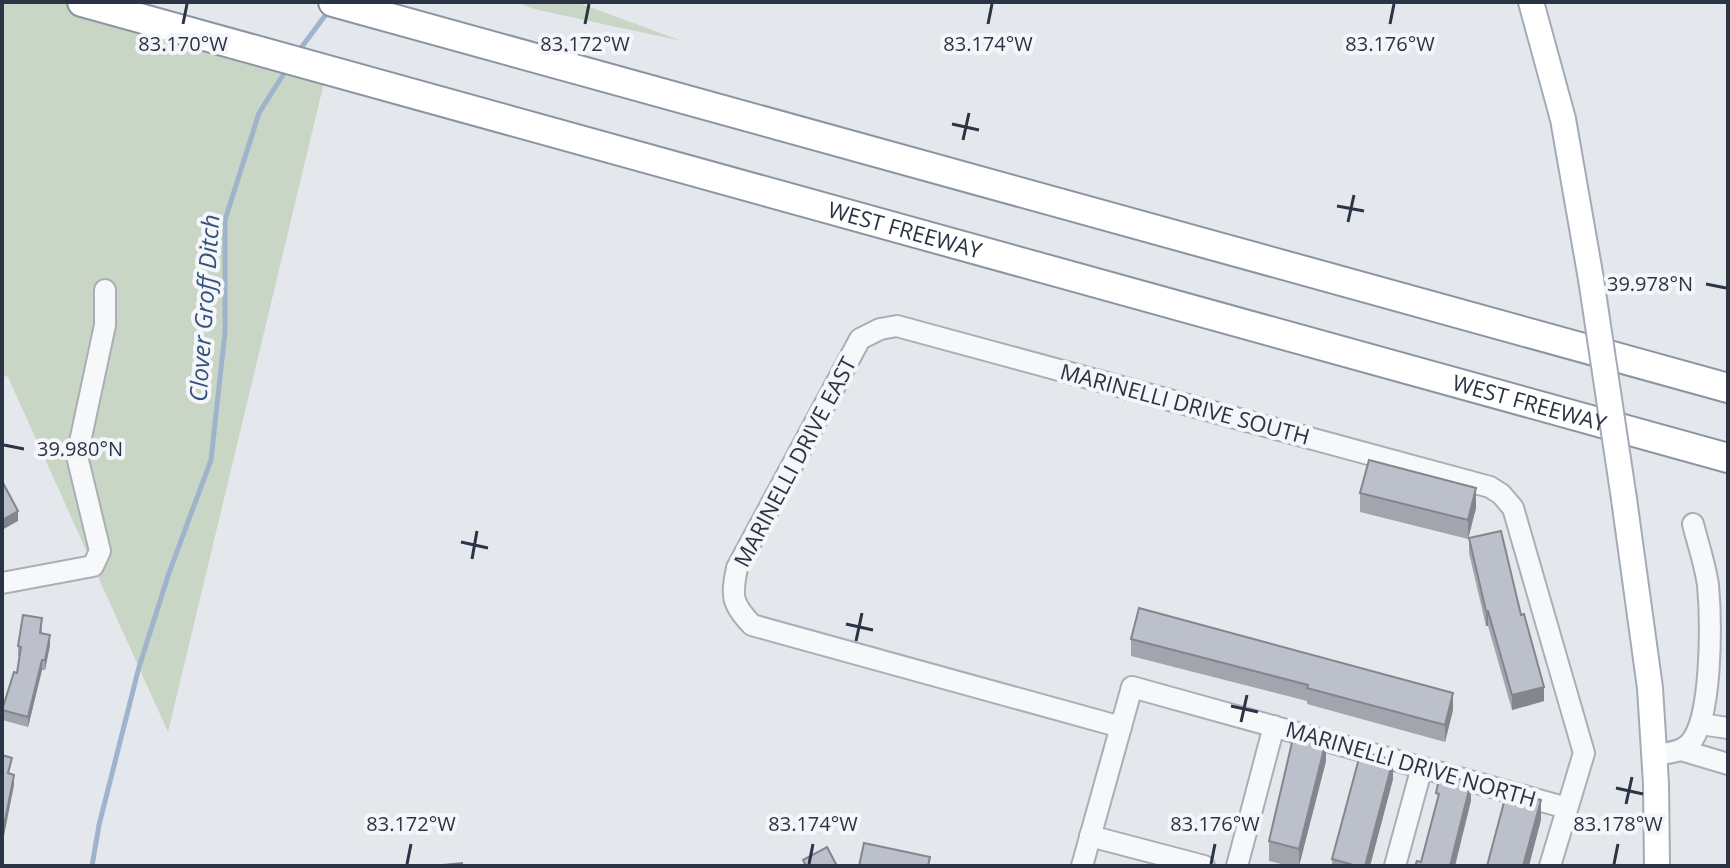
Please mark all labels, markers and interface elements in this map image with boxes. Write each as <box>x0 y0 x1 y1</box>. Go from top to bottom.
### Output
text: 83.170°W <box>138 30 228 57</box>
text: 83.172°W <box>540 30 630 57</box>
text: 83.174°W <box>943 30 1033 57</box>
text: 83.176°W <box>1345 30 1435 57</box>
street label: WEST FREEWAY <box>825 193 986 265</box>
water label: Clover Groff Ditch <box>180 213 227 403</box>
text: 39.978°N <box>1607 270 1693 297</box>
street label: MARINELLI DRIVE EAST <box>726 351 862 572</box>
street label: MARINELLI DRIVE SOUTH <box>1057 355 1313 451</box>
street label: WEST FREEWAY <box>1449 366 1611 438</box>
text: 39.980°N <box>37 435 123 462</box>
street label: MARINELLI DRIVE NORTH <box>1282 713 1540 813</box>
text: 83.172°W <box>366 810 456 837</box>
text: 83.174°W <box>768 810 858 837</box>
text: 83.176°W <box>1170 810 1260 837</box>
text: 83.178°W <box>1573 810 1663 837</box>

